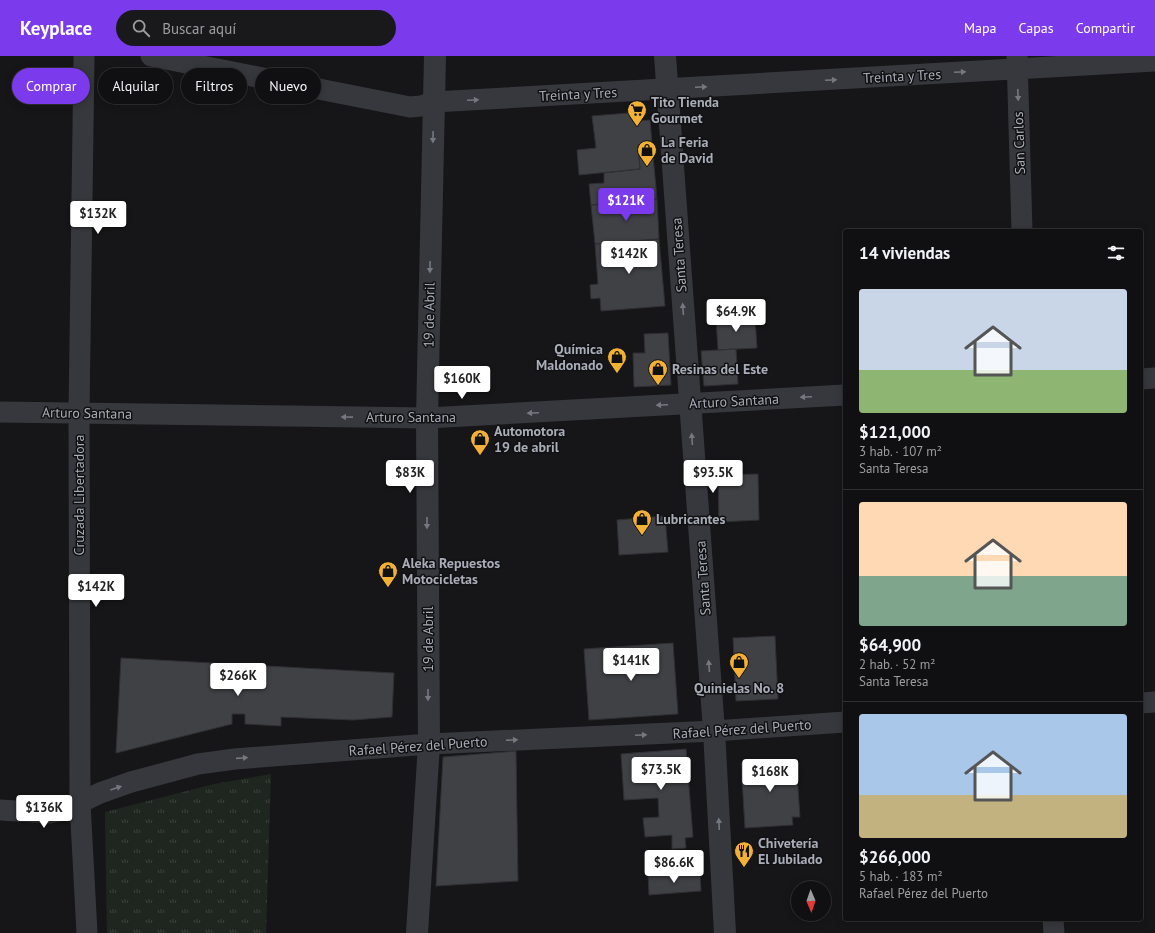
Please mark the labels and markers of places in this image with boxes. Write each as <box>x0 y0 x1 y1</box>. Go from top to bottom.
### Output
place label: Tito Tienda Gourmet <box>651 93 719 127</box>
supermarket icon: Tito Tienda Gourmet <box>626 99 648 127</box>
place label: La Feria de David <box>661 133 713 167</box>
shop icon: La Feria de David <box>636 139 658 167</box>
pin: $121K <box>598 188 654 222</box>
pin: $132K <box>70 201 126 235</box>
pin: $142K <box>601 241 657 275</box>
pin: $64.9K <box>703 299 769 333</box>
place label: Química Maldonado <box>536 340 603 374</box>
shop icon: Química Maldonado <box>606 346 628 374</box>
shop icon: Resinas del Este <box>647 358 669 386</box>
place label: Resinas del Este <box>672 360 768 378</box>
pin: $160K <box>434 366 490 400</box>
place label: Automotora 19 de abril <box>494 422 565 456</box>
shop icon: Automotora 19 de abril <box>469 428 491 456</box>
pin: $83K <box>386 460 434 494</box>
pin: $93.5K <box>680 460 746 494</box>
shop icon: Lubricantes <box>631 508 653 536</box>
place label: Lubricantes <box>656 510 725 528</box>
place label: Aleka Repuestos Motocicletas <box>402 554 500 588</box>
shop icon: Aleka Repuestos Motocicletas <box>377 560 399 588</box>
pin: $142K <box>68 574 124 608</box>
pin: $141K <box>603 648 659 682</box>
shop icon: Quinielas No. 8 <box>728 651 750 679</box>
pin: $266K <box>210 663 266 697</box>
place label: Quinielas No. 8 <box>694 679 784 697</box>
pin: $73.5K <box>628 757 694 791</box>
pin: $168K <box>742 759 798 793</box>
pin: $136K <box>16 795 72 829</box>
place label: Chivetería El Jubilado <box>758 834 823 868</box>
restaurant icon: Chivetería El Jubilado <box>733 840 755 868</box>
pin: $86.6K <box>641 850 707 884</box>

